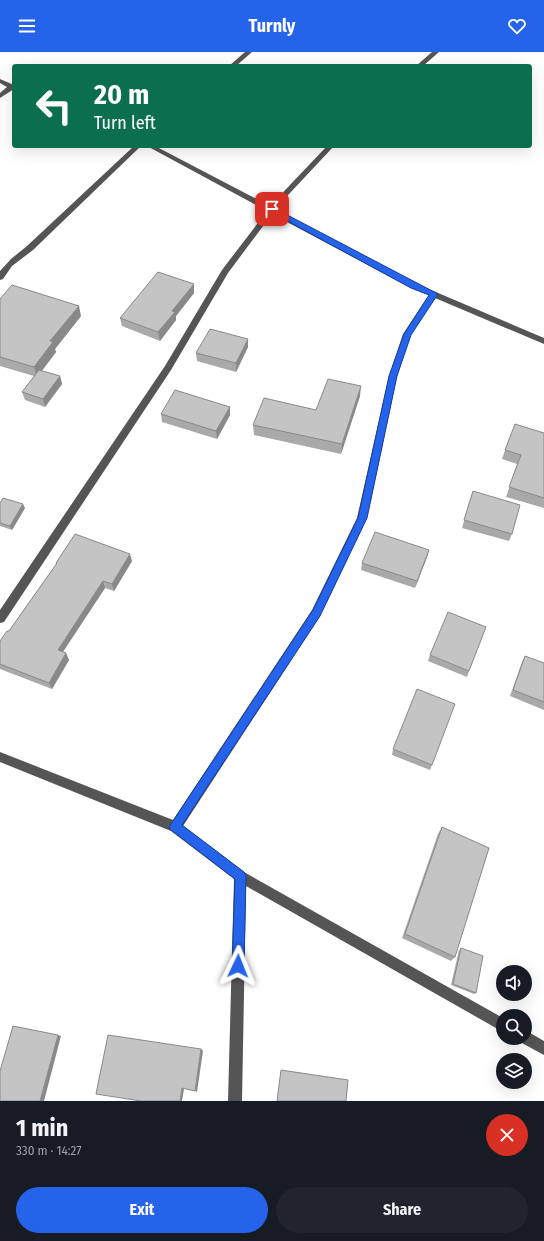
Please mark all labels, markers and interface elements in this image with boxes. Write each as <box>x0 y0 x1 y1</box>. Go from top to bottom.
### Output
icon: menu <box>16 15 38 37</box>
text: Turnly <box>249 15 295 37</box>
icon: heart <box>506 15 528 37</box>
text: 20 m <box>94 78 149 111</box>
icon: left <box>28 80 80 132</box>
text: Turn left <box>94 112 156 134</box>
pin <box>255 192 289 226</box>
icon: arrive <box>261 198 283 220</box>
position arrow <box>217 945 259 987</box>
map controls <box>496 965 532 1089</box>
button: sound <box>496 965 532 1001</box>
button: search <box>496 1009 532 1045</box>
button: layers <box>496 1053 532 1089</box>
text: 1 min <box>16 1114 68 1142</box>
button: close <box>486 1114 528 1156</box>
text: 330 m · 14:27 <box>16 1143 81 1158</box>
button: Exit <box>16 1187 268 1233</box>
button: Share <box>276 1187 528 1233</box>

